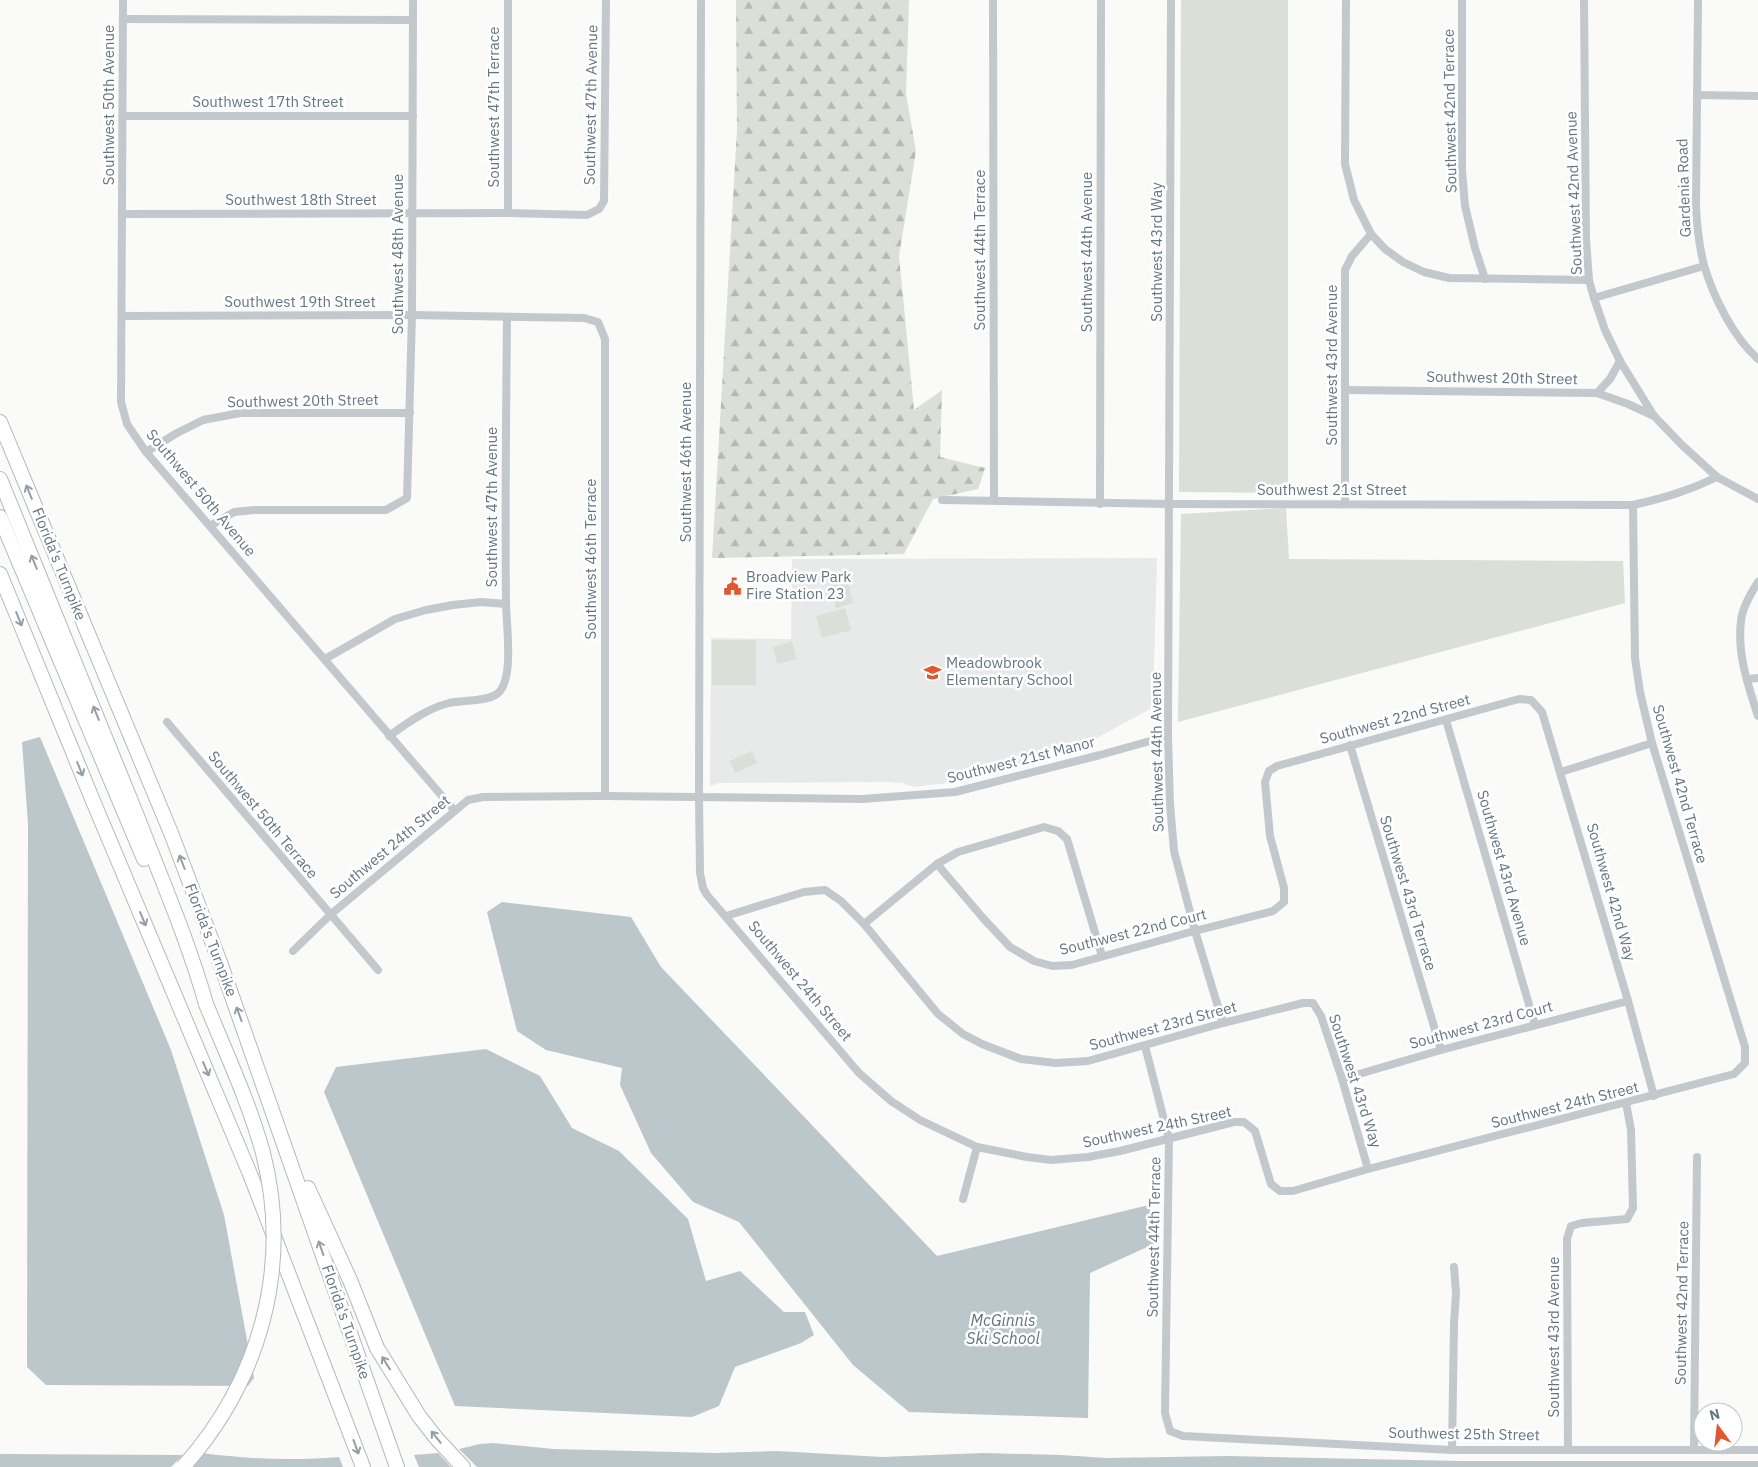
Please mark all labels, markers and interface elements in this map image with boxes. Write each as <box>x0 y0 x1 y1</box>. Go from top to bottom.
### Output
street label: Southwest 50th Avenue <box>99 25 118 185</box>
street label: Southwest 47th Avenue <box>580 25 601 185</box>
street label: Southwest 47th Terrace <box>484 27 503 187</box>
street label: Southwest 42nd Terrace <box>1439 29 1460 193</box>
street label: Southwest 17th Street <box>192 92 344 111</box>
street label: Southwest 42nd Avenue <box>1561 111 1586 275</box>
street label: Gardenia Road <box>1672 138 1695 238</box>
street label: Southwest 44th Terrace <box>970 170 989 330</box>
street label: Southwest 44th Avenue <box>1077 172 1096 332</box>
street label: Southwest 48th Avenue <box>388 174 407 334</box>
street label: Southwest 43rd Way <box>1147 182 1166 322</box>
street label: Southwest 18th Street <box>225 190 377 209</box>
street label: Southwest 43rd Avenue <box>1322 285 1341 445</box>
street label: Southwest 19th Street <box>224 292 376 311</box>
street label: Southwest 20th Street <box>1426 367 1578 388</box>
street label: Southwest 46th Avenue <box>676 382 695 542</box>
street label: Southwest 20th Street <box>227 390 379 411</box>
street label: Southwest 50th Avenue <box>143 425 260 560</box>
street label: Southwest 47th Avenue <box>482 427 501 587</box>
street label: Southwest 46th Terrace <box>581 479 600 639</box>
street label: Southwest 21st Street <box>1257 480 1407 499</box>
one-way arrow <box>23 485 33 500</box>
street label: Florida's Turnpike <box>28 505 91 623</box>
one-way arrow <box>29 555 38 571</box>
place label: Broadview Park Fire Station 23 <box>746 567 851 603</box>
public building icon: Broadview Park Fire Station 23 <box>722 576 742 596</box>
one-way arrow <box>14 611 24 626</box>
place label: Meadowbrook Elementary School <box>946 653 1073 689</box>
school or university icon: Meadowbrook Elementary School <box>922 662 942 682</box>
street label: Southwest 44th Avenue <box>1146 672 1167 832</box>
street label: Southwest 22nd Street <box>1318 689 1472 748</box>
street label: Southwest 42nd Terrace <box>1649 702 1712 865</box>
one-way arrow <box>91 706 100 721</box>
street label: Southwest 21st Manor <box>945 732 1097 787</box>
street label: Southwest 50th Terrace <box>204 747 322 882</box>
one-way arrow <box>76 761 86 776</box>
street label: Southwest 43rd Avenue <box>1473 788 1536 948</box>
street label: Southwest 24th Street <box>326 791 454 903</box>
street label: Southwest 43rd Terrace <box>1376 813 1441 973</box>
street label: Southwest 42nd Way <box>1583 821 1640 963</box>
one-way arrow <box>177 855 186 870</box>
street label: Florida's Turnpike <box>181 880 242 999</box>
street label: Southwest 22nd Court <box>1057 904 1208 959</box>
one-way arrow <box>139 911 149 926</box>
street label: Southwest 24th Street <box>744 917 856 1045</box>
street label: Southwest 23rd Court <box>1407 996 1555 1053</box>
street label: Southwest 23rd Street <box>1087 997 1239 1054</box>
one-way arrow <box>234 1007 243 1023</box>
street label: Southwest 43rd Way <box>1325 1012 1386 1151</box>
one-way arrow <box>202 1061 212 1076</box>
street label: Southwest 24th Street <box>1489 1077 1641 1132</box>
street label: Southwest 24th Street <box>1081 1101 1233 1152</box>
street label: Southwest 44th Terrace <box>1143 1156 1164 1318</box>
street label: Southwest 42nd Terrace <box>1671 1221 1692 1385</box>
one-way arrow <box>315 1240 325 1256</box>
street label: Southwest 43rd Avenue <box>1544 1257 1563 1417</box>
street label: Florida's Turnpike <box>318 1262 375 1382</box>
water label: McGinnis Ski School <box>966 1310 1040 1348</box>
one-way arrow <box>381 1356 391 1370</box>
north arrow <box>1693 1402 1743 1452</box>
text: N <box>1707 1404 1722 1424</box>
street label: Southwest 25th Street <box>1388 1423 1540 1444</box>
one-way arrow <box>430 1431 441 1444</box>
one-way arrow <box>352 1439 361 1454</box>

